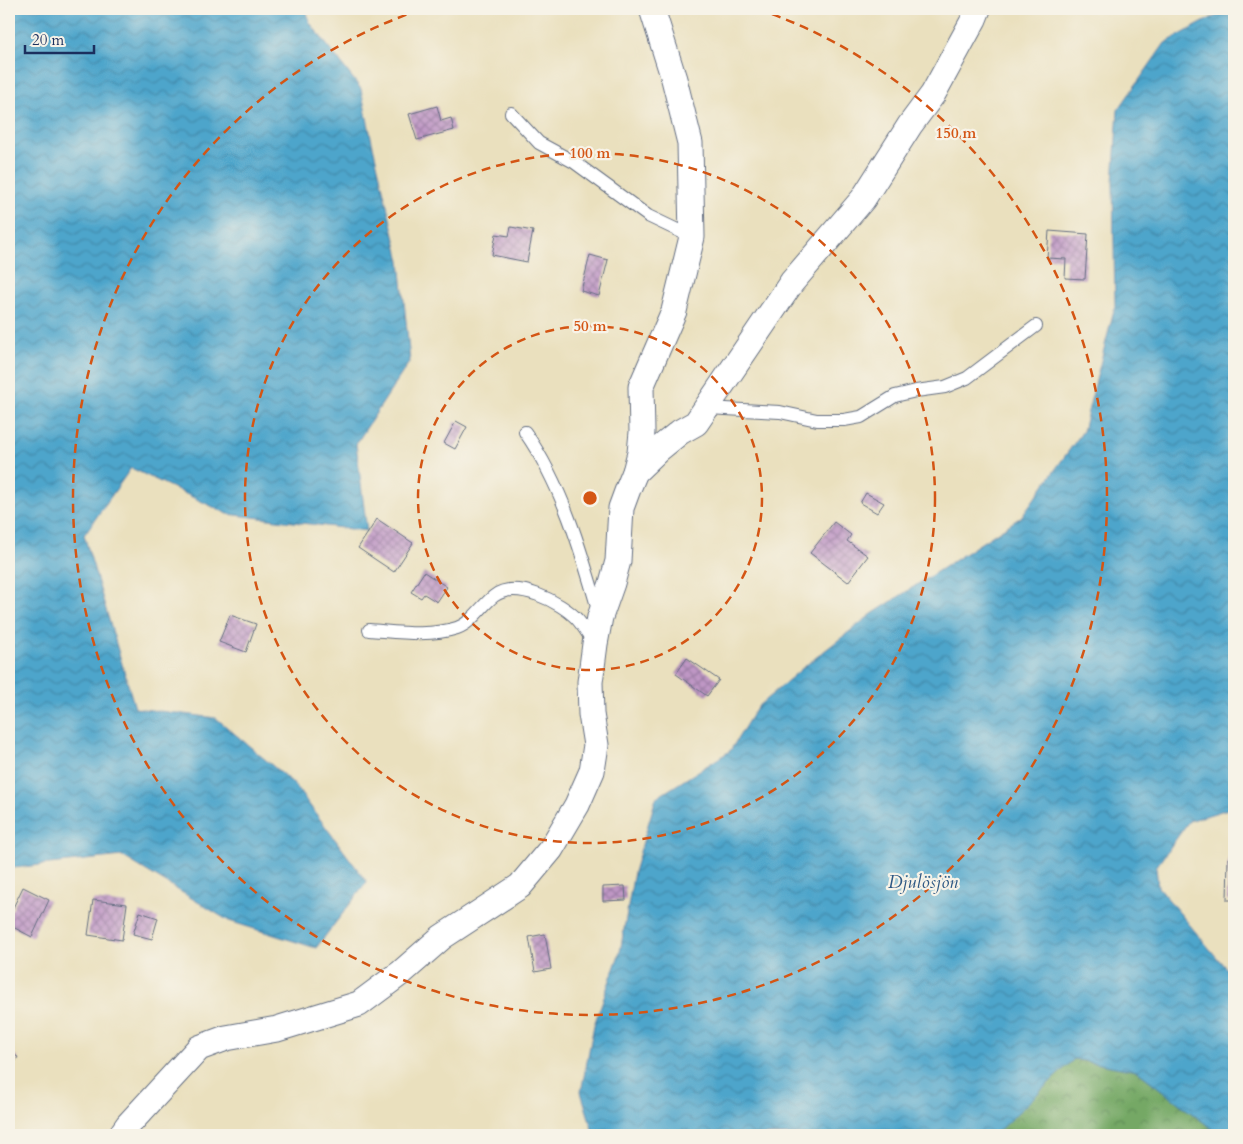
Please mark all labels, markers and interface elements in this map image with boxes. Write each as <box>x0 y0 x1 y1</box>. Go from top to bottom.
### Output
scale bar <box>25 22 94 54</box>
text: 20 m <box>32 30 64 50</box>
text: 150 m <box>936 123 977 143</box>
text: 100 m <box>570 143 611 163</box>
text: 50 m <box>573 316 607 336</box>
centre of rings <box>581 489 599 507</box>
water label: Djulösjön <box>888 870 958 895</box>

